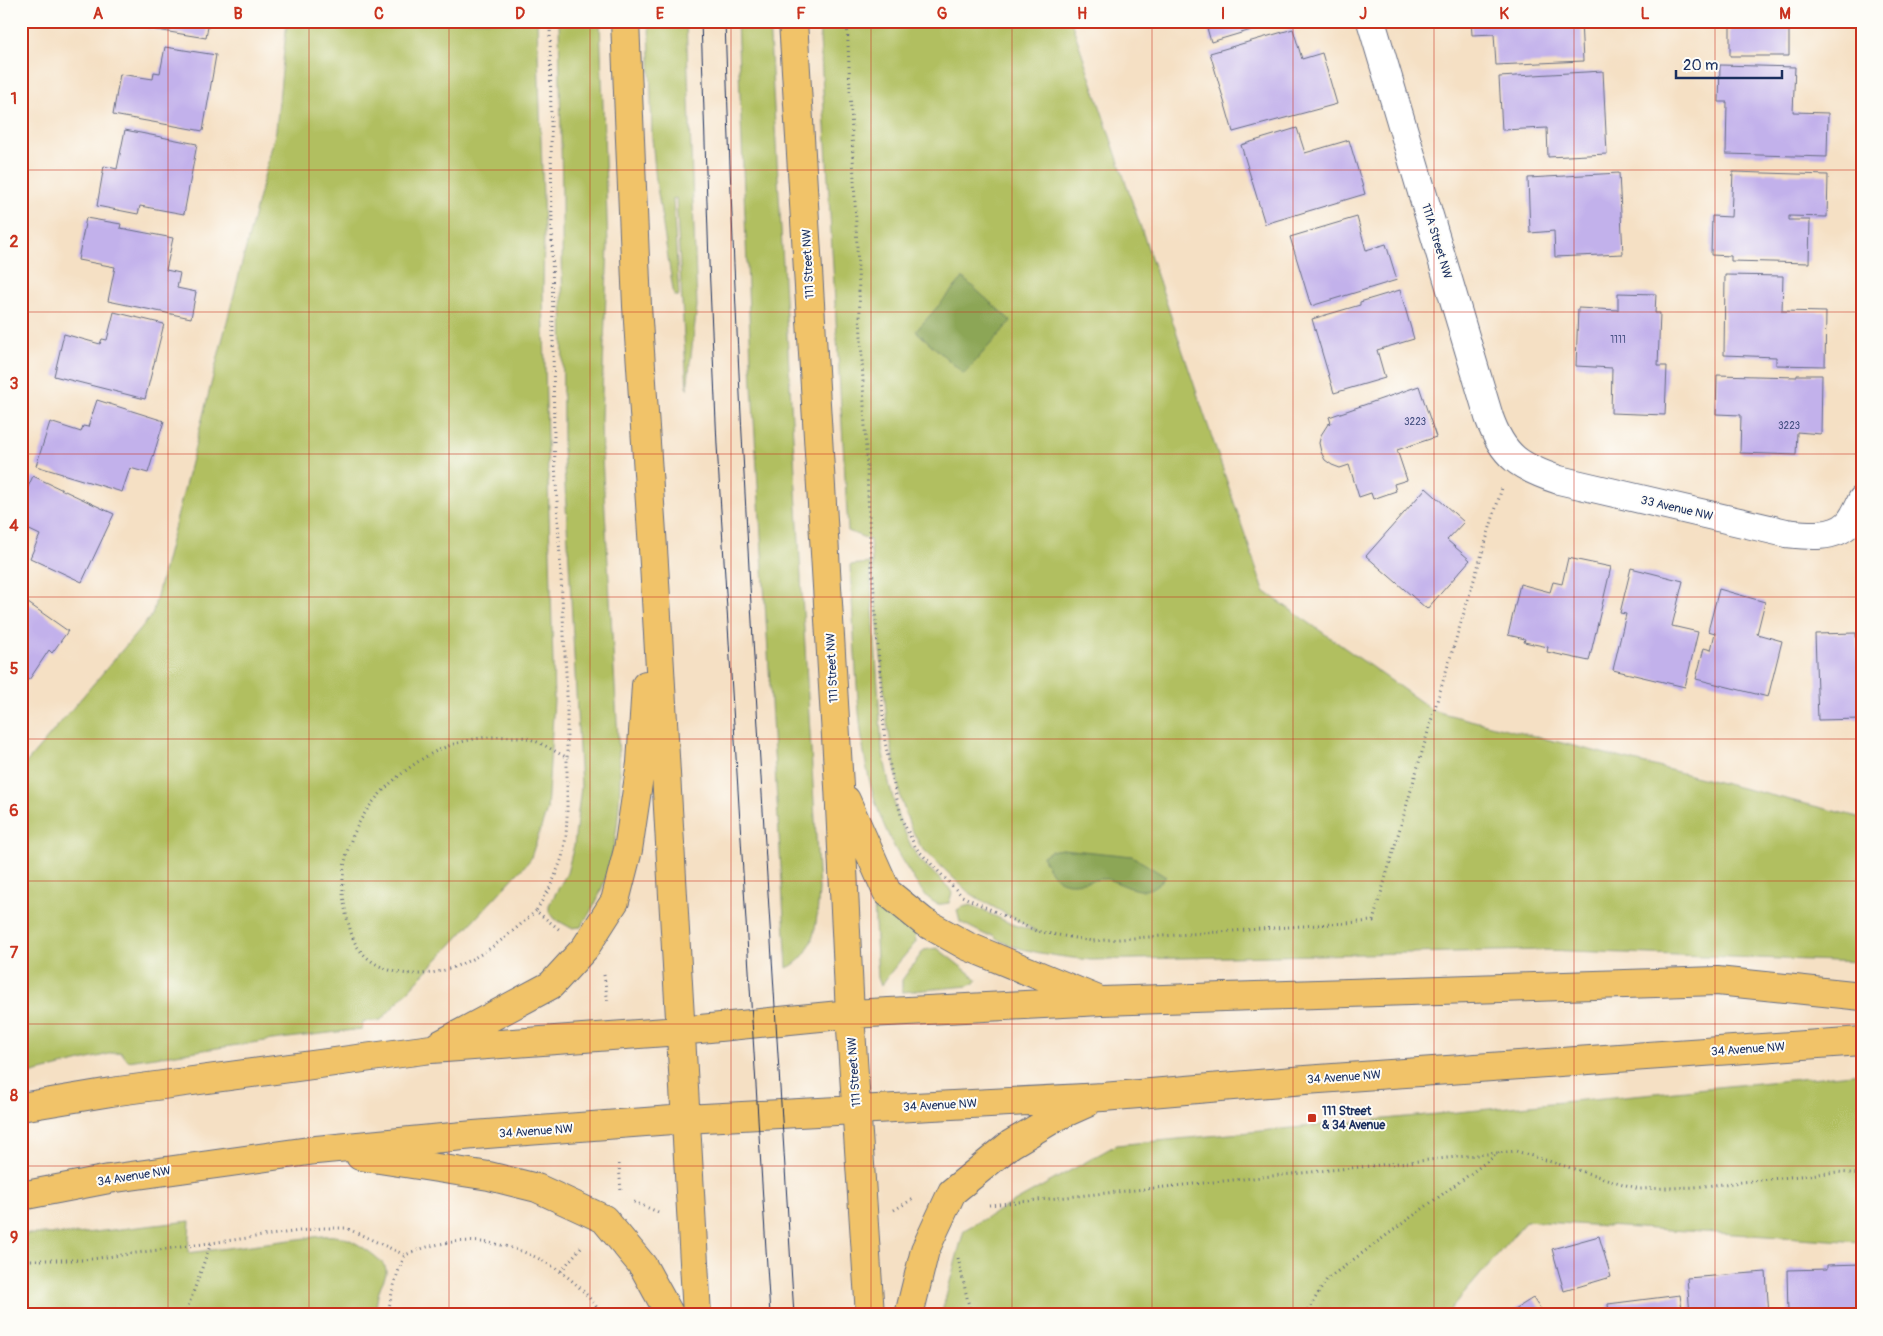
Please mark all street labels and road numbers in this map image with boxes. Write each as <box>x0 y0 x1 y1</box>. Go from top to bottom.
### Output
street label: 111A Street NW <box>1418 202 1455 281</box>
street label: 111 Street NW <box>799 229 818 299</box>
street label: 33 Avenue NW <box>1639 493 1715 524</box>
street label: 111 Street NW <box>823 633 842 703</box>
street label: 111 Street NW <box>845 1036 864 1108</box>
street label: 34 Avenue NW <box>1711 1039 1786 1060</box>
street label: 34 Avenue NW <box>1307 1067 1382 1088</box>
street label: 34 Avenue NW <box>903 1096 977 1115</box>
street label: 34 Avenue NW <box>499 1121 574 1142</box>
street label: 34 Avenue NW <box>96 1163 172 1190</box>

